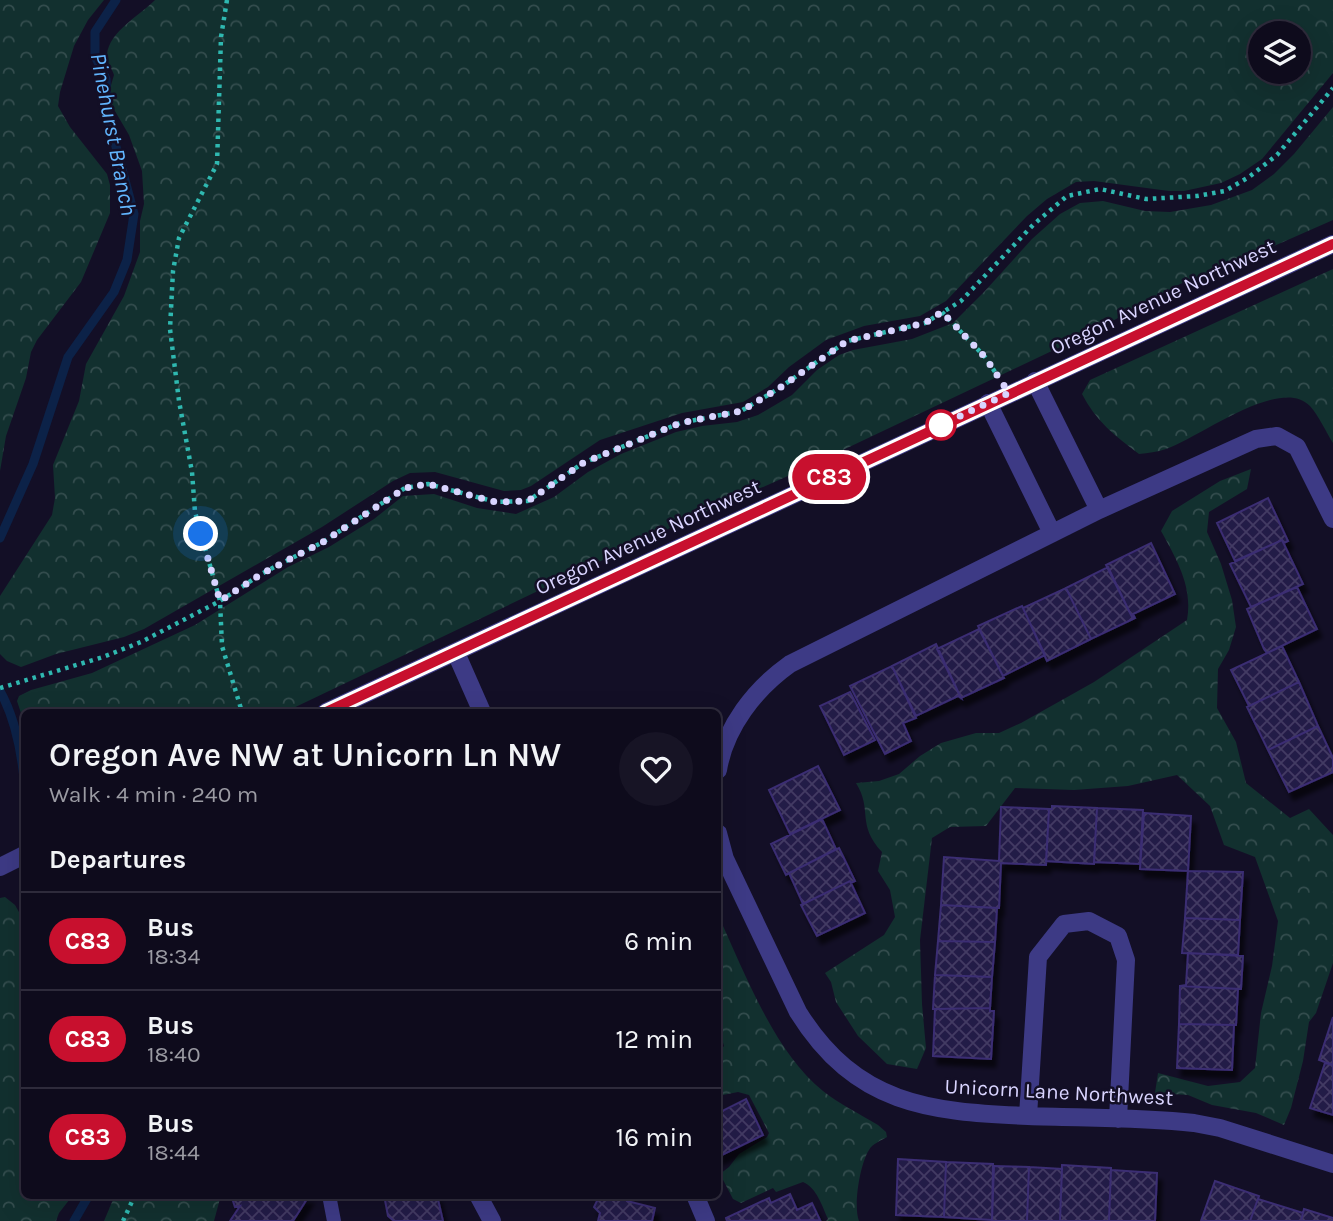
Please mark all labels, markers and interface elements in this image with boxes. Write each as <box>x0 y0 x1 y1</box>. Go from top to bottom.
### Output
map controls <box>1248 21 1311 84</box>
button: layers <box>1248 21 1311 84</box>
water label: Pinehurst Branch <box>84 50 143 218</box>
street label: Oregon Avenue Northwest <box>1046 234 1280 360</box>
unlabelled marker <box>926 410 956 440</box>
line badge: C83 <box>789 454 869 500</box>
text: C83 <box>806 463 852 491</box>
street label: Oregon Avenue Northwest <box>531 474 765 600</box>
your location <box>183 516 218 551</box>
button: heart <box>619 732 693 806</box>
text: Oregon Ave NW at Unicorn Ln NW <box>49 736 561 774</box>
text: Walk · 4 min · 240 m <box>49 781 258 808</box>
text: Departures <box>49 844 186 875</box>
text: Bus <box>147 912 194 943</box>
text: 6 min <box>624 926 693 957</box>
text: C83 <box>65 927 110 955</box>
text: 18:34 <box>147 943 200 970</box>
text: Bus <box>147 1010 194 1041</box>
text: 12 min <box>615 1024 693 1055</box>
text: C83 <box>65 1025 110 1053</box>
text: 18:40 <box>147 1041 201 1068</box>
street label: Unicorn Lane Northwest <box>944 1074 1174 1110</box>
text: Bus <box>147 1108 194 1139</box>
text: 16 min <box>616 1122 693 1153</box>
text: C83 <box>65 1123 110 1151</box>
text: 18:44 <box>147 1139 200 1166</box>

